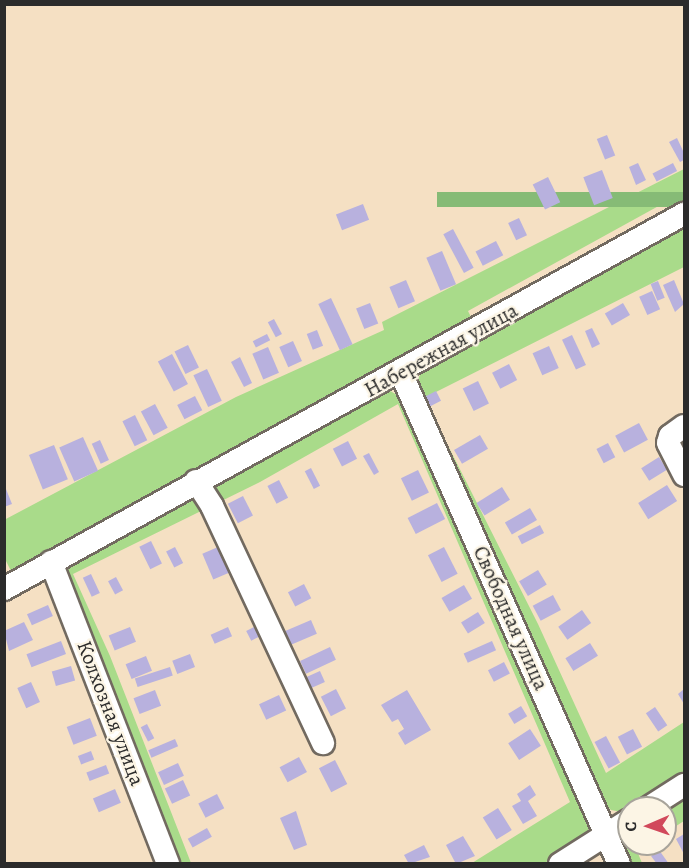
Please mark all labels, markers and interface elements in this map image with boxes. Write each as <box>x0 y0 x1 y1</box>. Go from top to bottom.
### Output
street label: Набережная улица <box>360 297 522 403</box>
street label: Свободная улица <box>468 542 554 694</box>
street label: Колхозная улица <box>72 637 150 789</box>
north arrow <box>617 796 677 856</box>
text: С <box>620 821 642 832</box>

